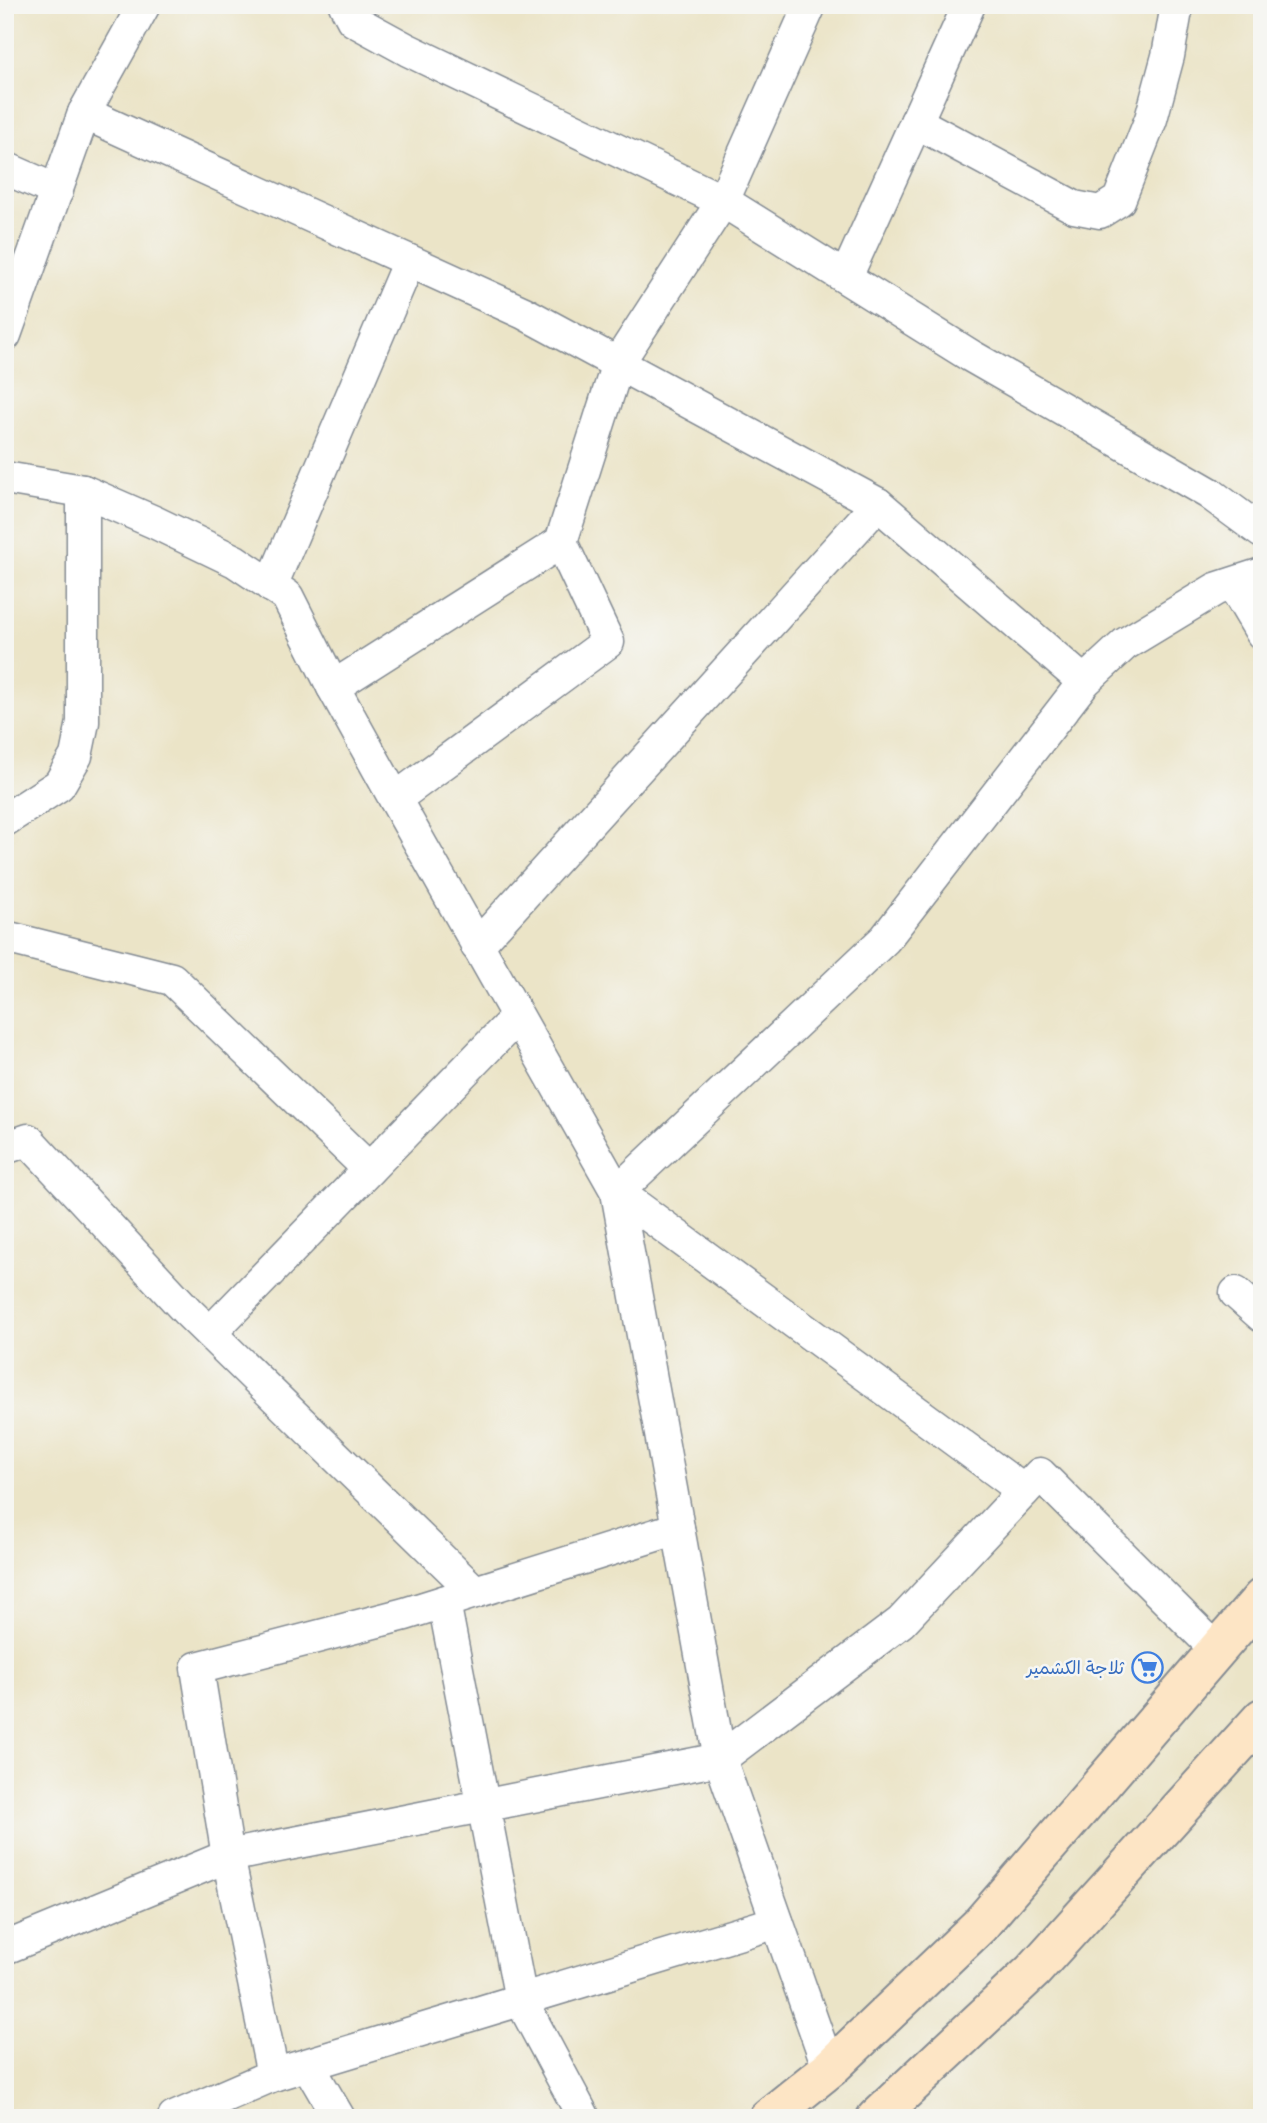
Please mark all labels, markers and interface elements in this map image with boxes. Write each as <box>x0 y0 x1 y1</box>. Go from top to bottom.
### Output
supermarket icon: ثلاجة الكشمير <box>1130 1651 1164 1685</box>
place label: ثلاجة الكشمير <box>1025 1658 1125 1679</box>

